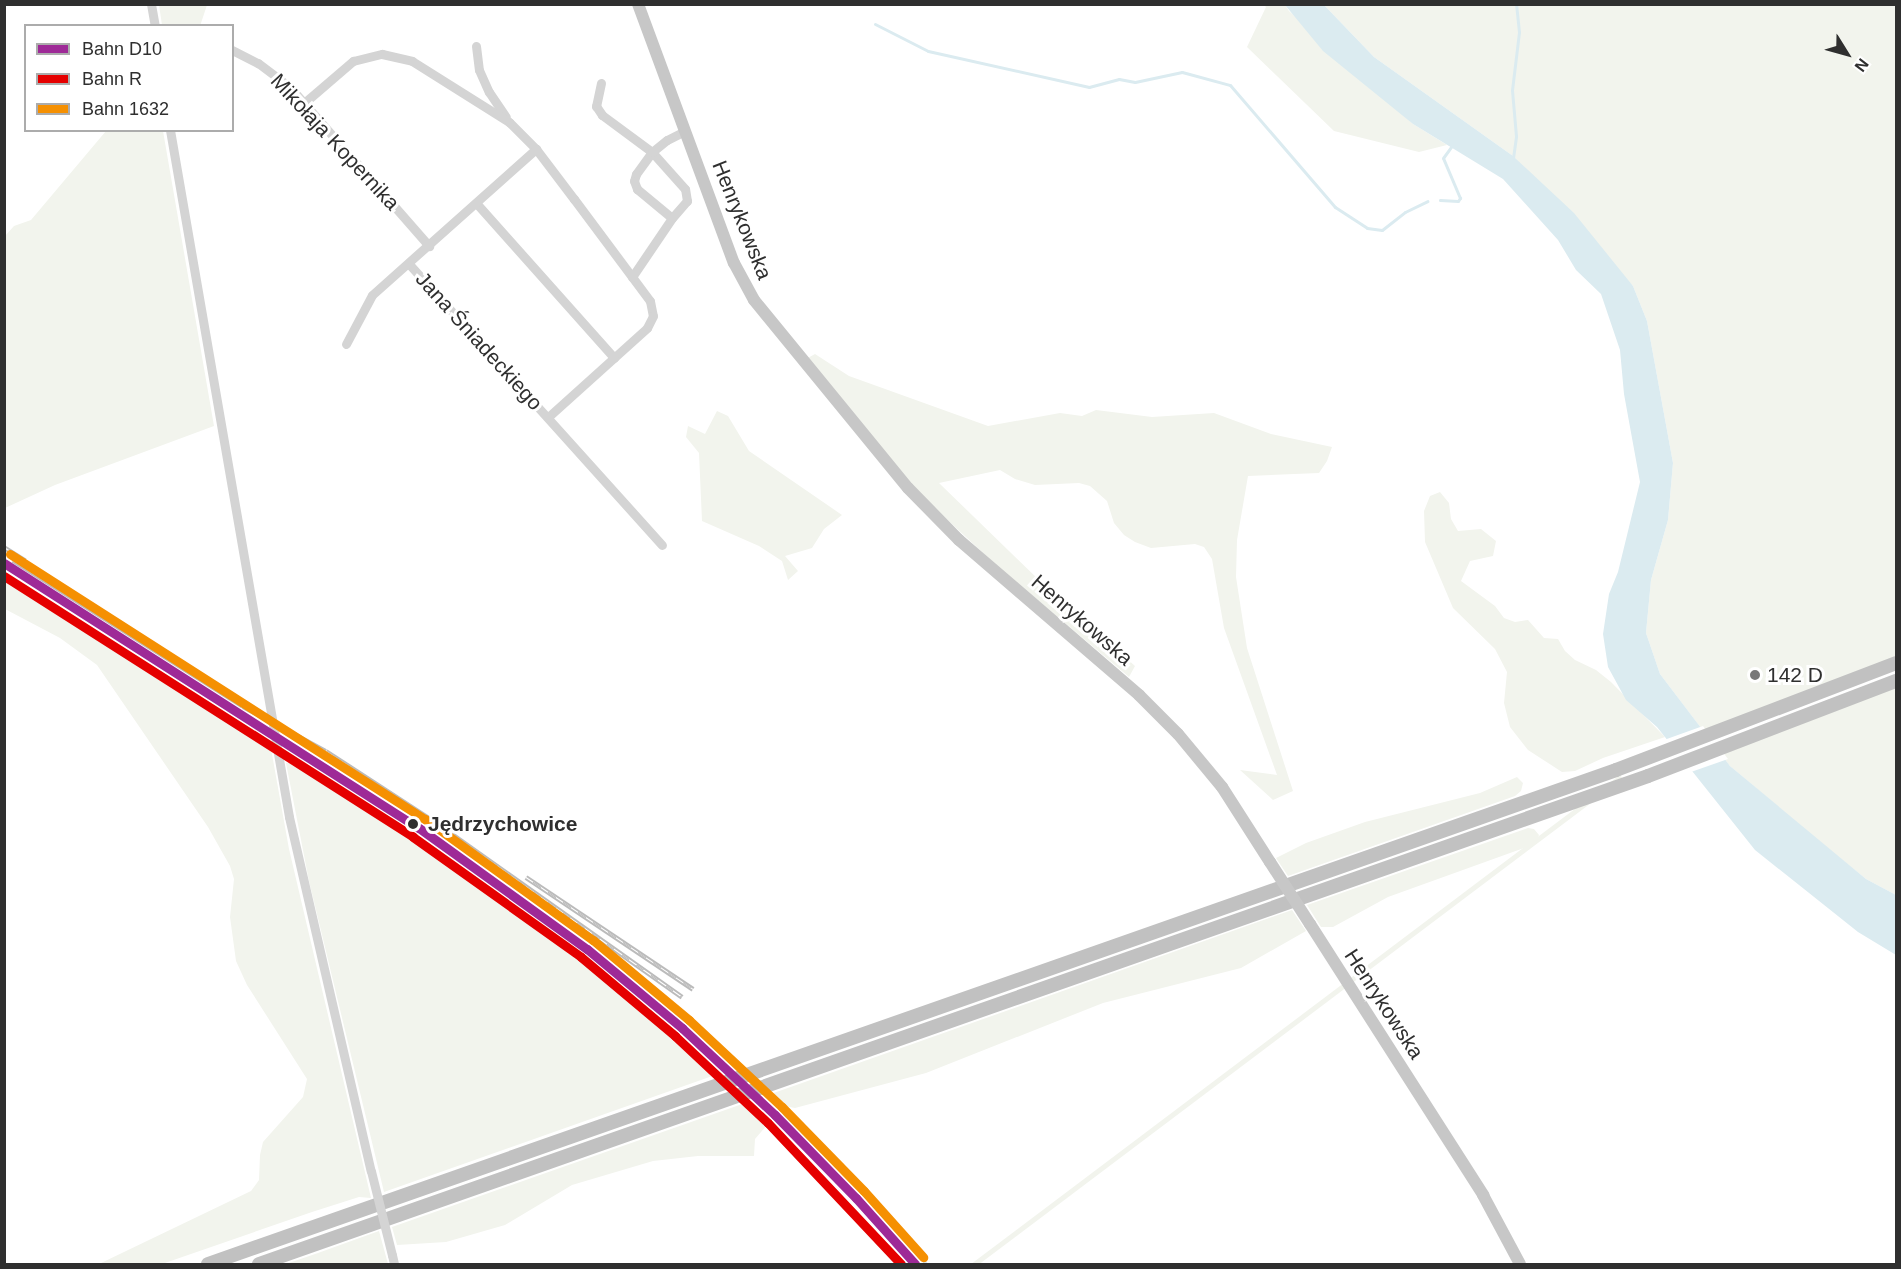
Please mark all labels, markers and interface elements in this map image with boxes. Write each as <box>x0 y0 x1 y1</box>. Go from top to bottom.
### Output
legend <box>24 24 234 132</box>
north arrow <box>1817 24 1877 84</box>
text: Bahn D10 <box>82 39 162 59</box>
text: N <box>1852 55 1872 75</box>
text: Bahn R <box>82 69 142 89</box>
street label: Mikołaja Kopernika <box>265 69 405 215</box>
text: Bahn 1632 <box>82 99 169 119</box>
street label: Henrykowska <box>707 157 777 283</box>
street label: Jana Śniadeckiego <box>410 267 548 415</box>
street label: Henrykowska <box>1026 569 1138 671</box>
place label: 142 D <box>1767 662 1823 688</box>
marker: 142 D <box>1748 668 1762 682</box>
place label: Jędrzychowice <box>428 811 577 837</box>
marker: Jędrzychowice <box>403 814 423 834</box>
street label: Henrykowska <box>1339 944 1429 1064</box>

